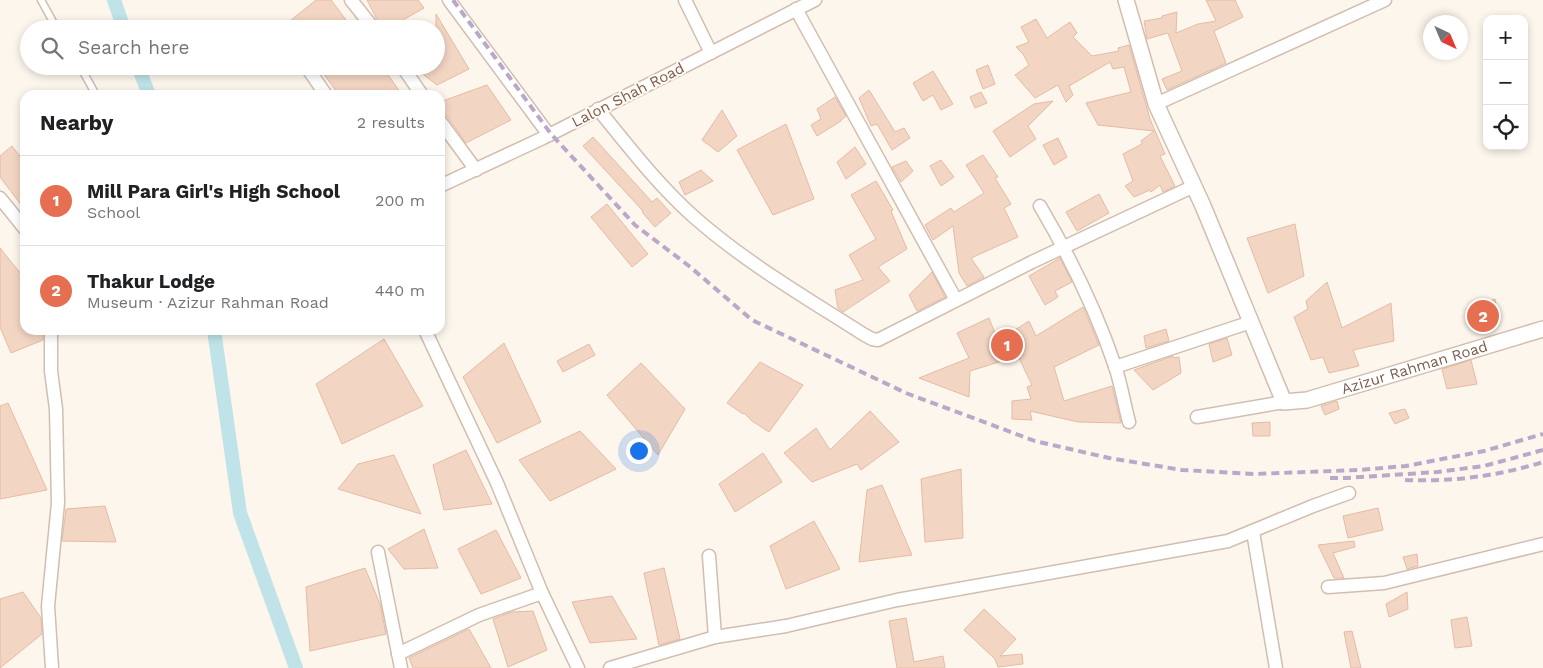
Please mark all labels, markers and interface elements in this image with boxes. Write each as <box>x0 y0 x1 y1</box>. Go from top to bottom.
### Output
north arrow <box>1423 15 1468 60</box>
map controls <box>1483 15 1528 150</box>
button: + <box>1483 15 1528 60</box>
search box <box>20 20 445 75</box>
icon: search <box>38 34 66 62</box>
text: Search here <box>78 36 189 59</box>
street label: Lalon Shah Road <box>569 59 687 131</box>
button: − <box>1483 60 1528 105</box>
button: locate <box>1483 105 1528 150</box>
text: Nearby <box>40 110 113 135</box>
text: 2 results <box>357 113 425 132</box>
text: Mill Para Girl's High School <box>87 180 340 203</box>
text: 1 <box>53 191 59 210</box>
text: 200 m <box>375 191 425 210</box>
text: School <box>87 203 140 222</box>
text: Thakur Lodge <box>87 270 215 293</box>
text: 2 <box>51 281 61 300</box>
text: 440 m <box>375 281 425 300</box>
text: Museum · Azizur Rahman Road <box>87 293 329 312</box>
pin: 2 <box>1467 297 1499 335</box>
pin: 1 <box>991 326 1023 364</box>
street label: Azizur Rahman Road <box>1339 337 1490 398</box>
your location <box>626 438 652 464</box>

